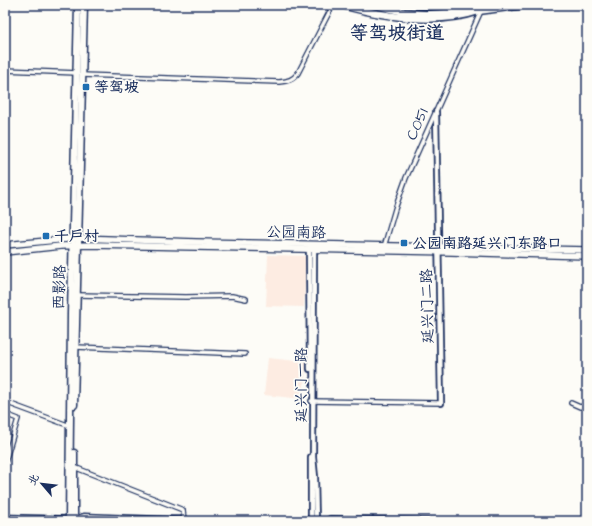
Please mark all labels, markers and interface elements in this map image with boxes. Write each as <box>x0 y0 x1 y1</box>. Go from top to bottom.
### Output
district label: 等驾坡街道 <box>349 20 445 47</box>
place label: 等驾坡 <box>94 77 139 98</box>
marker: 等驾坡 <box>81 82 91 92</box>
street label: C051 <box>401 105 434 143</box>
street label: 公园南路 <box>266 221 326 244</box>
place label: 千户村 <box>54 226 99 247</box>
marker: 千户村 <box>41 231 51 241</box>
place label: 公园南路延兴门东路口 <box>412 233 562 254</box>
marker: 公园南路延兴门东路口 <box>399 238 409 248</box>
street label: 西影路 <box>48 264 71 310</box>
street label: 延兴门二路 <box>416 268 439 344</box>
street label: 延兴门一路 <box>291 347 312 423</box>
north arrow <box>22 464 62 504</box>
text: 北 <box>24 471 43 488</box>

